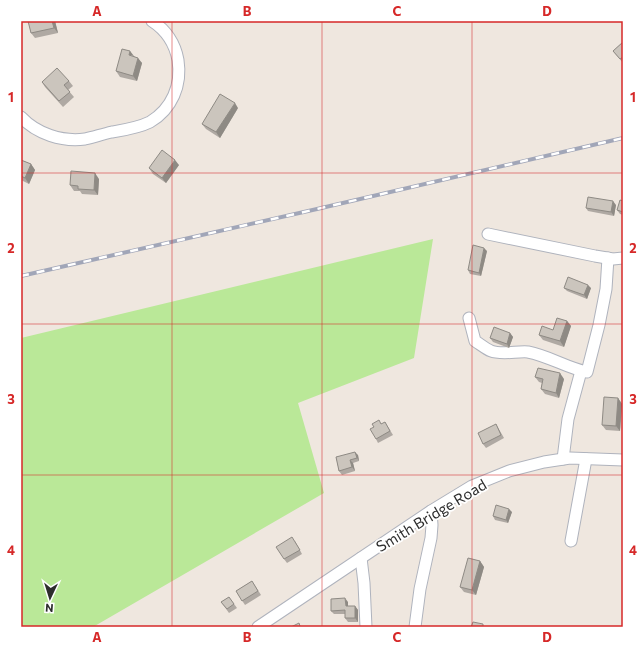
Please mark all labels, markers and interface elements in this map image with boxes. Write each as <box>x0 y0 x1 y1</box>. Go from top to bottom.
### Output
text: A <box>92 3 102 19</box>
text: B <box>243 3 252 19</box>
text: C <box>393 3 402 19</box>
text: D <box>542 3 552 19</box>
text: 1 <box>8 89 14 105</box>
text: 1 <box>630 89 636 105</box>
text: 2 <box>7 240 15 256</box>
text: 2 <box>629 240 637 256</box>
text: 3 <box>7 391 15 407</box>
text: 3 <box>629 391 637 407</box>
street label: Smith Bridge Road <box>373 475 489 555</box>
text: 4 <box>7 542 15 558</box>
text: 4 <box>629 542 637 558</box>
north arrow <box>30 578 70 618</box>
text: N <box>45 602 54 615</box>
text: A <box>92 629 102 645</box>
text: B <box>243 629 252 645</box>
text: C <box>393 629 402 645</box>
text: D <box>542 629 552 645</box>

